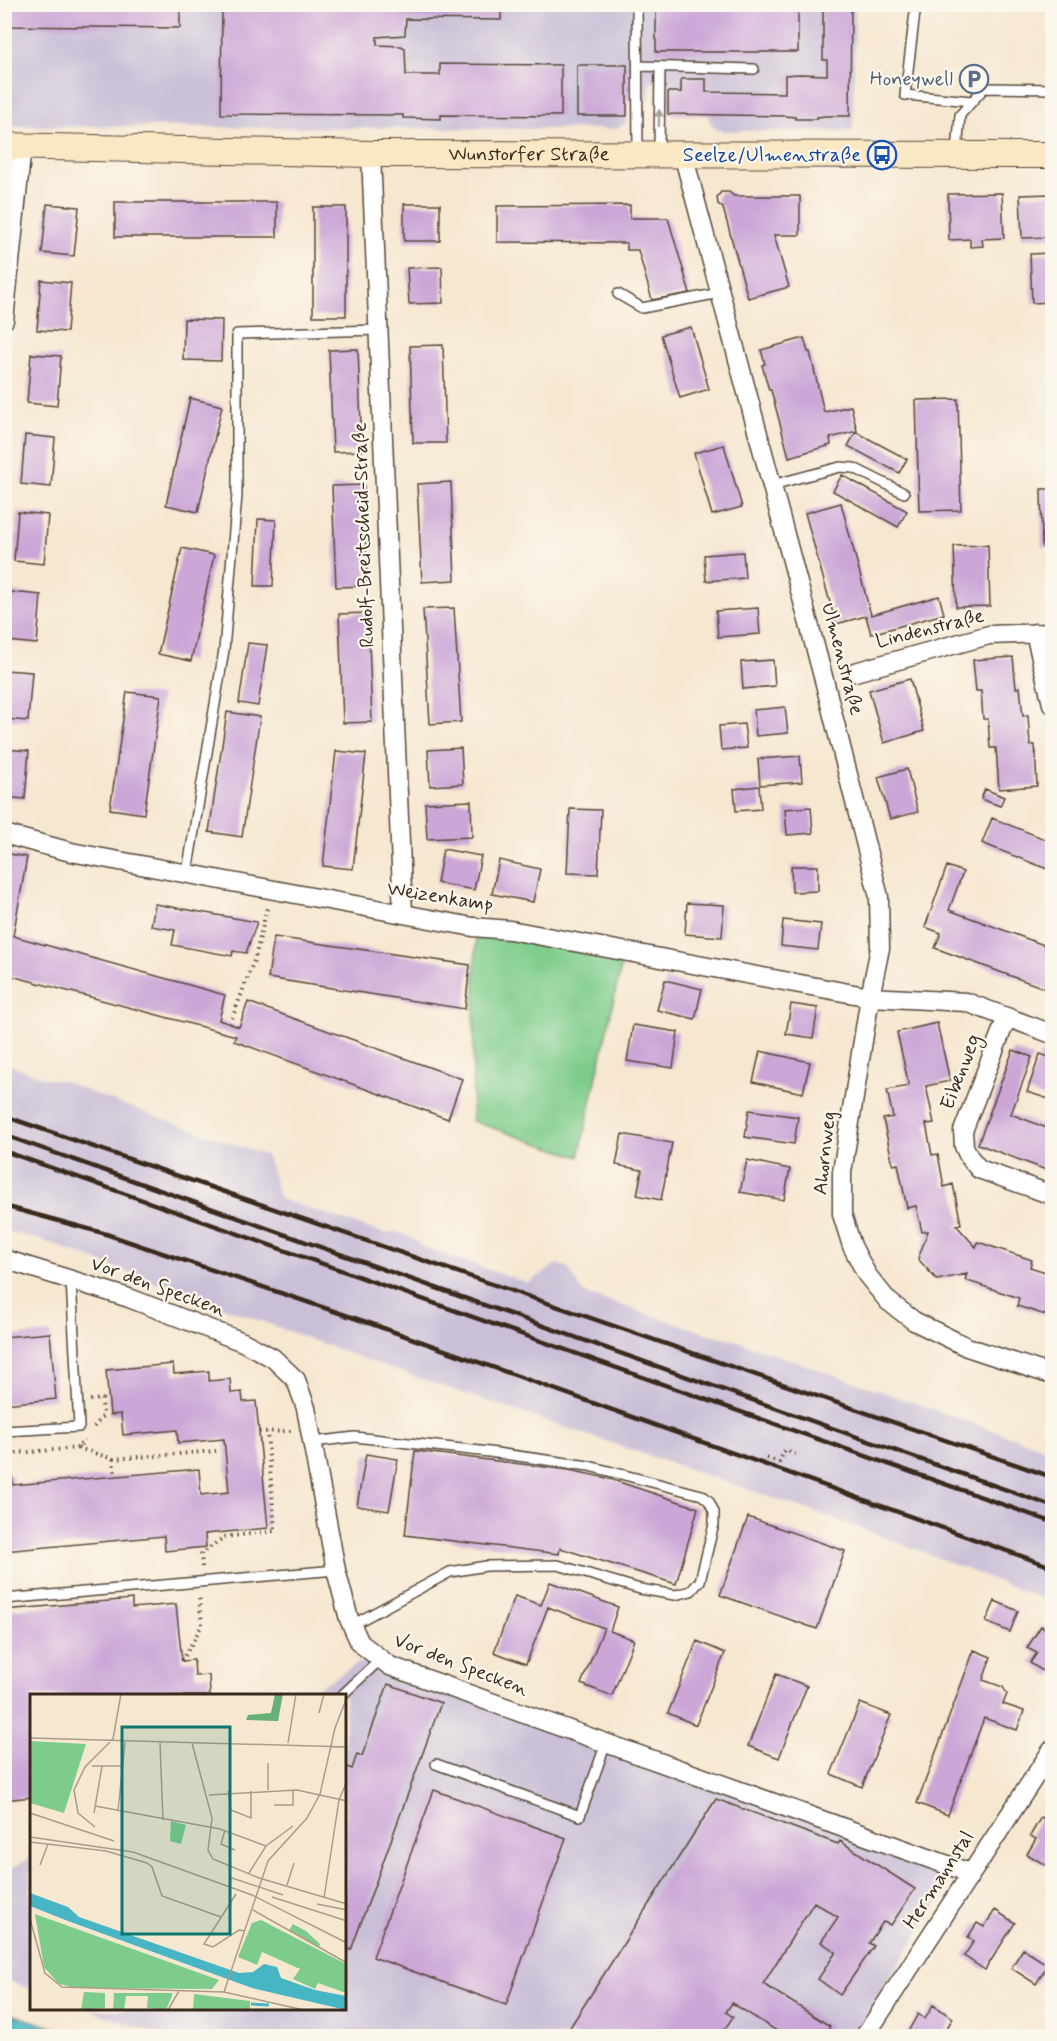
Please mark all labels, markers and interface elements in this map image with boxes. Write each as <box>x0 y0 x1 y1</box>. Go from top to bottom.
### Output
parking icon: Honeywell <box>958 63 990 95</box>
place label: Honeywell <box>870 66 953 93</box>
one-way arrow <box>654 109 664 128</box>
bus stop icon: Seelze/Ulmenstraße <box>866 139 898 171</box>
street label: Wunstorfer Straße <box>449 141 609 168</box>
place label: Seelze/Ulmenstraße <box>683 142 861 169</box>
street label: Rudolf-Breitscheid-Straße <box>347 422 381 648</box>
street label: Ulmenstraße <box>814 600 870 718</box>
street label: Lindenstraße <box>873 602 987 656</box>
street label: Weizenkamp <box>385 875 495 919</box>
street label: Eibenweg <box>934 1030 989 1114</box>
street label: Ahornweg <box>807 1110 843 1196</box>
street label: Vor den Specken <box>87 1250 230 1324</box>
street label: Vor den Specken <box>390 1627 532 1703</box>
inset map <box>30 1694 346 2011</box>
street label: Hermannstal <box>897 1826 981 1934</box>

